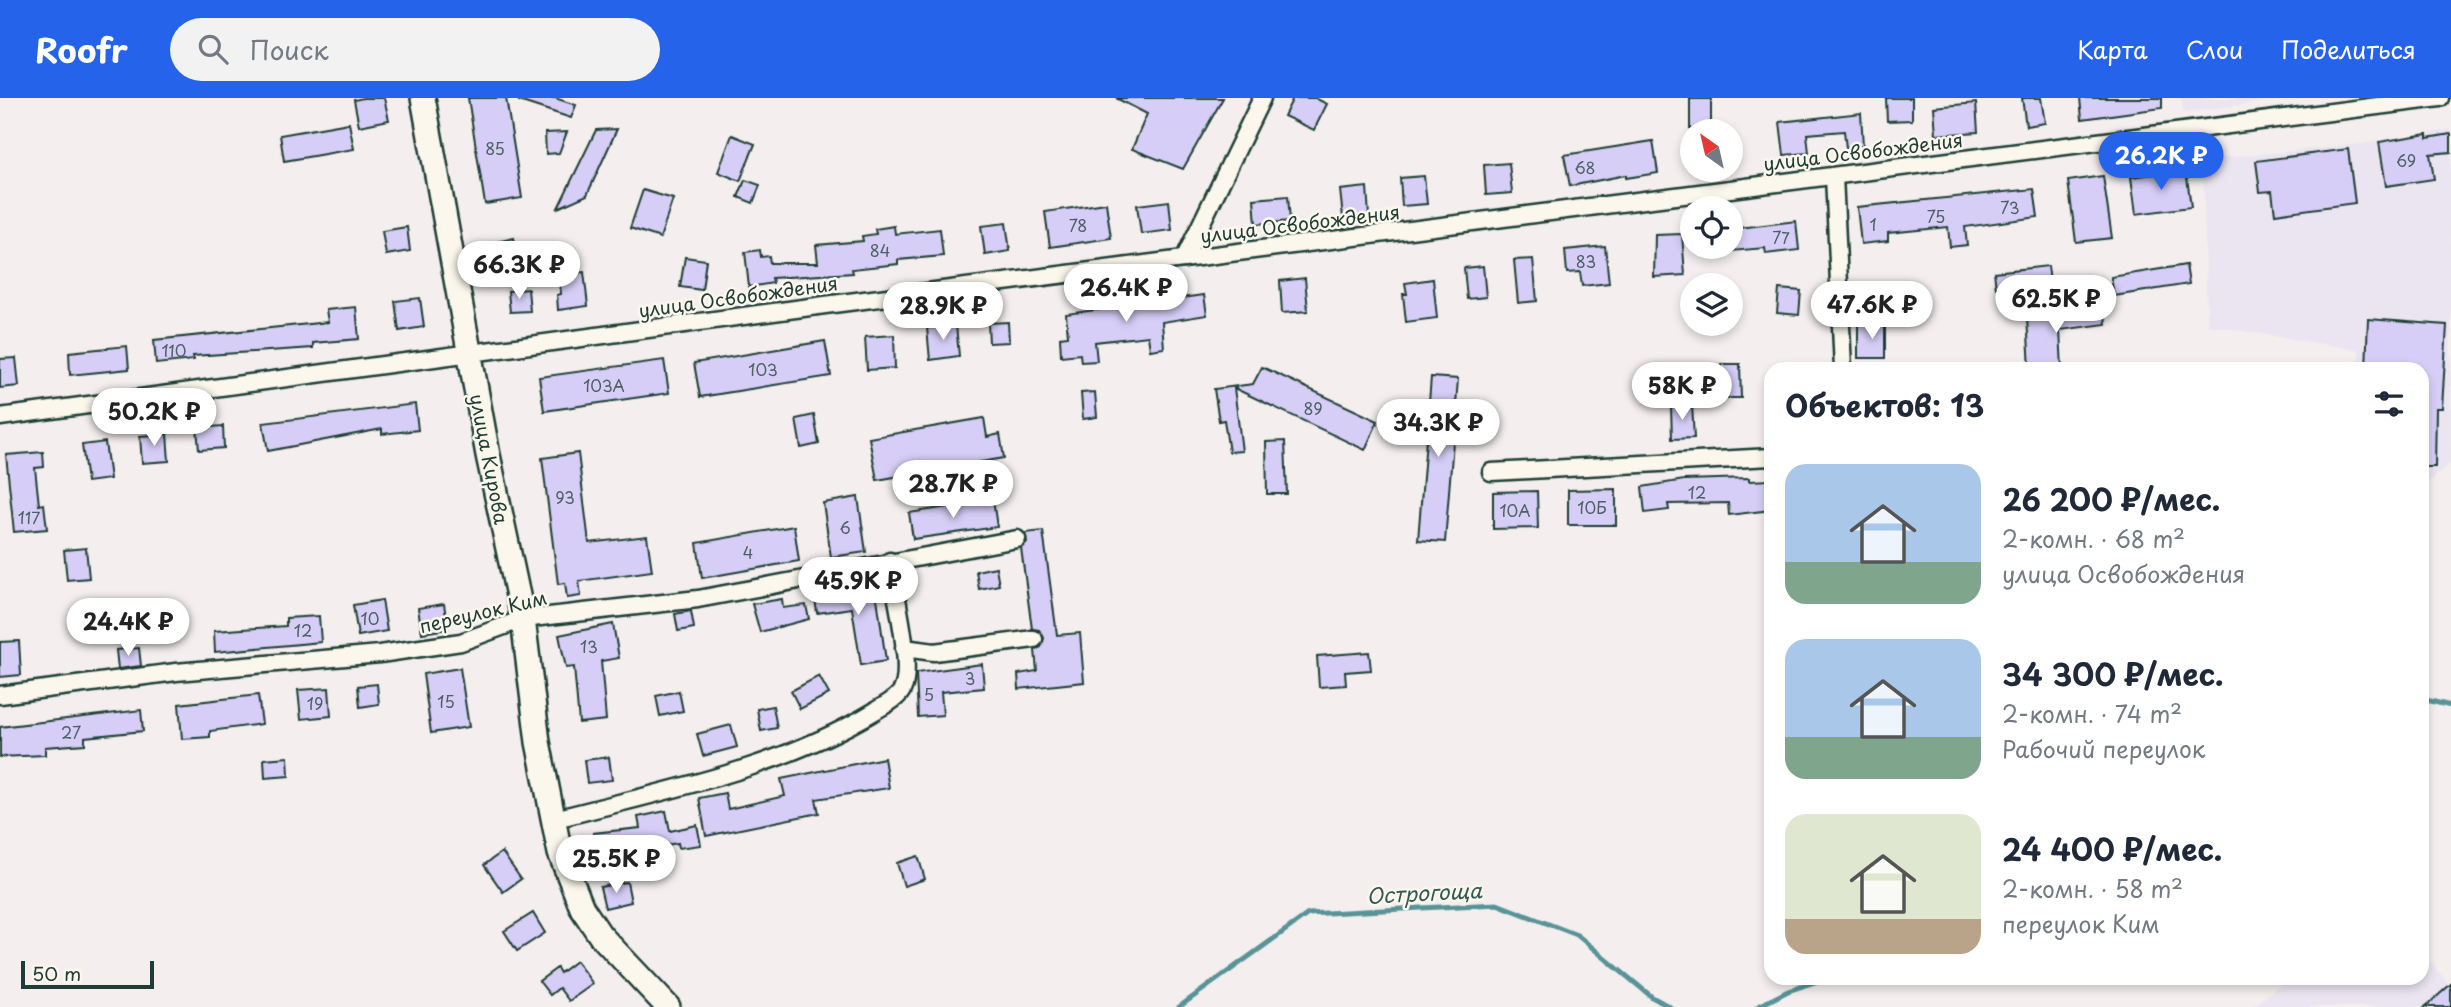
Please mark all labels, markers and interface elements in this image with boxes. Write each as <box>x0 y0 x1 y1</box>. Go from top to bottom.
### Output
search box <box>170 18 660 81</box>
text: Roofr <box>35 24 128 74</box>
icon: search <box>194 30 232 68</box>
text: Поиск <box>250 30 329 69</box>
text: Карта <box>2077 31 2148 67</box>
text: Слои <box>2186 31 2243 67</box>
text: Поделиться <box>2281 31 2416 67</box>
north arrow <box>1680 119 1743 182</box>
map controls <box>1680 119 1743 336</box>
street label: улица Освобождения <box>1762 125 1964 177</box>
pin: 26.2K ₽ <box>2096 132 2226 192</box>
house number: 85 <box>485 136 505 160</box>
text: 26.2K ₽ <box>2114 137 2208 172</box>
house number: 69 <box>2396 148 2416 172</box>
house number: 68 <box>1574 155 1596 179</box>
house number: 73 <box>2000 195 2020 219</box>
button: locate <box>1680 196 1743 259</box>
street label: улица Освобождения <box>1199 197 1401 249</box>
house number: 75 <box>1927 204 1945 228</box>
house number: 1 <box>1869 212 1877 236</box>
house number: 78 <box>1069 213 1087 237</box>
house number: 77 <box>1772 225 1790 249</box>
house number: 84 <box>870 238 890 262</box>
pin: 66.3K ₽ <box>454 242 584 301</box>
text: 66.3K ₽ <box>473 246 565 281</box>
house number: 83 <box>1576 249 1596 273</box>
pin: 26.4K ₽ <box>1061 264 1191 324</box>
street label: улица Освобождения <box>637 268 839 324</box>
text: 26.4K ₽ <box>1080 269 1172 304</box>
button: layers <box>1680 273 1743 336</box>
pin: 62.5K ₽ <box>1991 275 2121 335</box>
text: 62.5K ₽ <box>2011 280 2101 315</box>
pin: 28.9K ₽ <box>878 282 1008 342</box>
pin: 47.6K ₽ <box>1807 282 1937 341</box>
text: 47.6K ₽ <box>1827 286 1917 321</box>
text: 28.9K ₽ <box>899 287 987 322</box>
house number: 110 <box>161 338 187 362</box>
house number: 103 <box>748 357 778 381</box>
pin: 58K ₽ <box>1633 362 1731 422</box>
text: 58K ₽ <box>1648 367 1716 402</box>
house number: 103А <box>583 373 625 397</box>
text: Объектов: 13 <box>1785 382 1984 427</box>
icon: filters <box>2370 385 2408 423</box>
pin: 50.2K ₽ <box>89 388 219 448</box>
street label: улица Кирова <box>464 391 516 527</box>
text: 50.2K ₽ <box>107 393 201 428</box>
house number: 89 <box>1303 396 1323 420</box>
pin: 34.3K ₽ <box>1373 400 1503 459</box>
text: 34.3K ₽ <box>1393 404 1483 439</box>
pin: 28.7K ₽ <box>888 460 1018 520</box>
text: 28.7K ₽ <box>908 465 998 500</box>
text: 26 200 ₽/мес. <box>2002 476 2220 521</box>
house number: 12 <box>1688 480 1706 504</box>
house number: 93 <box>555 485 575 509</box>
icon: home <box>1841 492 1925 576</box>
house number: 10Б <box>1577 495 1607 519</box>
house number: 10А <box>1499 498 1531 522</box>
house number: 117 <box>18 505 40 529</box>
house number: 6 <box>839 515 851 539</box>
text: 2-комн. · 68 m² <box>2002 521 2185 556</box>
house number: 4 <box>743 540 753 564</box>
text: улица Освобождения <box>2002 556 2245 591</box>
pin: 45.9K ₽ <box>793 558 923 617</box>
text: 45.9K ₽ <box>814 562 902 597</box>
street label: переулок Ким <box>416 583 550 639</box>
pin: 24.4K ₽ <box>63 598 193 658</box>
text: 24.4K ₽ <box>82 603 174 638</box>
house number: 10 <box>361 606 379 630</box>
house number: 12 <box>294 618 312 642</box>
house number: 13 <box>580 634 598 658</box>
text: 34 300 ₽/мес. <box>2002 651 2224 696</box>
house number: 3 <box>965 666 975 690</box>
icon: home <box>1841 667 1925 751</box>
house number: 5 <box>924 682 934 706</box>
house number: 15 <box>437 689 455 713</box>
house number: 19 <box>307 691 323 715</box>
text: 2-комн. · 74 m² <box>2002 696 2182 731</box>
house number: 27 <box>61 720 81 744</box>
text: Рабочий переулок <box>2002 731 2205 766</box>
text: 24 400 ₽/мес. <box>2002 826 2222 871</box>
pin: 25.5K ₽ <box>551 836 681 895</box>
text: 25.5K ₽ <box>572 840 660 875</box>
icon: home <box>1841 842 1925 926</box>
text: 2-комн. · 58 m² <box>2002 871 2183 906</box>
water label: Острогоща <box>1365 873 1484 911</box>
text: переулок Ким <box>2002 906 2160 941</box>
scale bar <box>21 958 154 990</box>
text: 50 m <box>32 959 81 987</box>

